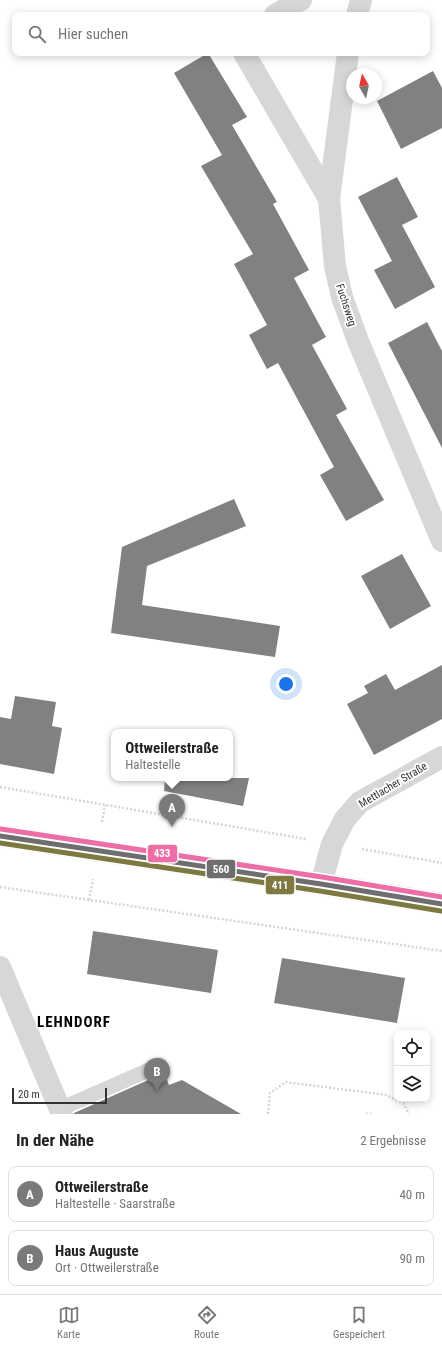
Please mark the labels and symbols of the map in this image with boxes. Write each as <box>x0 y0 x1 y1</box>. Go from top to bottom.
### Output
north arrow <box>346 68 382 104</box>
street label: Fuchsweg <box>333 282 359 328</box>
your location <box>276 674 296 694</box>
street label: Mettlacher Straße <box>356 759 430 811</box>
pin: A <box>159 794 185 827</box>
line badge: 433 <box>147 844 178 863</box>
text: 433 <box>154 847 171 860</box>
line badge: 560 <box>206 859 236 879</box>
text: 560 <box>213 863 230 876</box>
line badge: 411 <box>265 875 295 895</box>
text: 411 <box>272 879 288 892</box>
district label: LEHNDORF <box>37 1013 111 1031</box>
pin: B <box>144 1058 170 1091</box>
scale bar <box>12 1086 107 1105</box>

